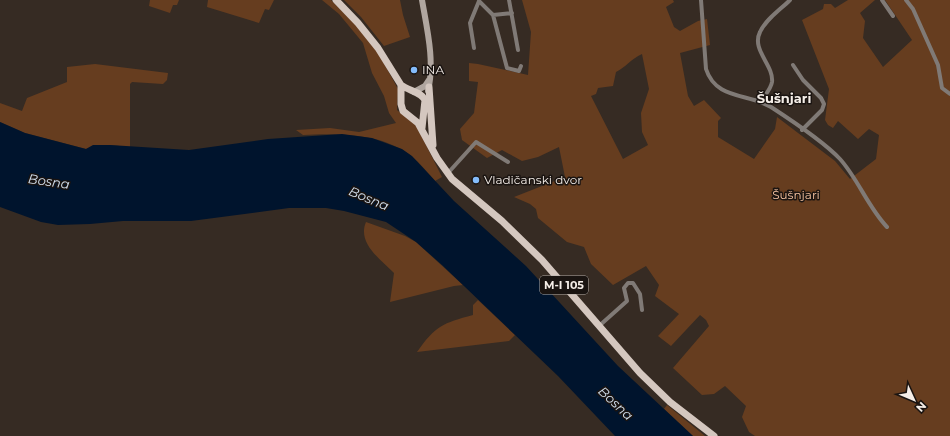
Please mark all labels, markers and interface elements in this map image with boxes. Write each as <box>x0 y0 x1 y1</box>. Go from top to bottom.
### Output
place label: INA <box>422 62 444 77</box>
marker: INA <box>409 65 419 75</box>
district label: Šušnjari <box>757 90 811 106</box>
water label: Bosna <box>27 170 71 192</box>
place label: Vladičanski dvor <box>484 172 582 187</box>
marker: Vladičanski dvor <box>471 175 481 185</box>
water label: Bosna <box>347 182 392 214</box>
park label: Šušnjari <box>772 187 820 202</box>
road number: M-I 105 <box>540 276 588 294</box>
north arrow <box>894 380 934 420</box>
water label: Bosna <box>595 383 637 423</box>
text: N <box>913 399 929 415</box>

